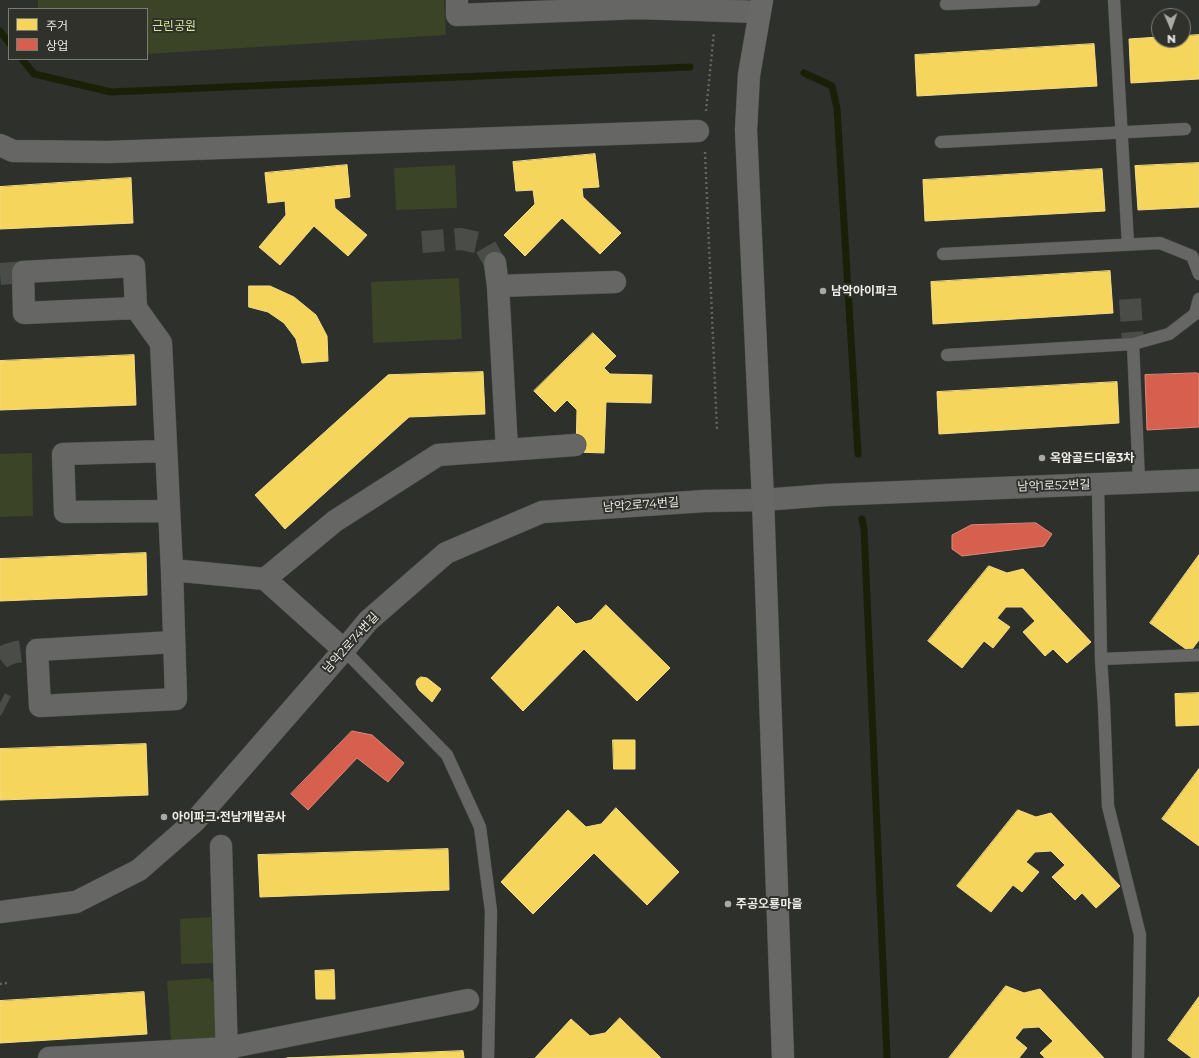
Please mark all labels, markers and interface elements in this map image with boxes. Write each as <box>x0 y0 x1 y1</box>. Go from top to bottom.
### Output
legend <box>8 8 148 60</box>
north arrow <box>1151 8 1191 48</box>
text: 주거 <box>46 18 68 33</box>
park label: 근린공원 <box>152 19 196 33</box>
text: N <box>1167 32 1176 46</box>
text: 상업 <box>46 38 68 53</box>
place label: 남악아이파크 <box>831 284 897 298</box>
marker: 남악아이파크 <box>818 286 828 296</box>
place label: 옥암골드디움3차 <box>1050 451 1134 465</box>
marker: 옥암골드디움3차 <box>1037 453 1047 463</box>
street label: 남악1로52번길 <box>1017 478 1091 494</box>
street label: 남악2로74번길 <box>602 495 680 515</box>
street label: 남악2로74번길 <box>320 610 382 676</box>
place label: 아이파크·전남개발공사 <box>172 810 286 824</box>
marker: 아이파크·전남개발공사 <box>159 812 169 822</box>
place label: 주공오룡마을 <box>736 897 802 911</box>
marker: 주공오룡마을 <box>723 899 733 909</box>

